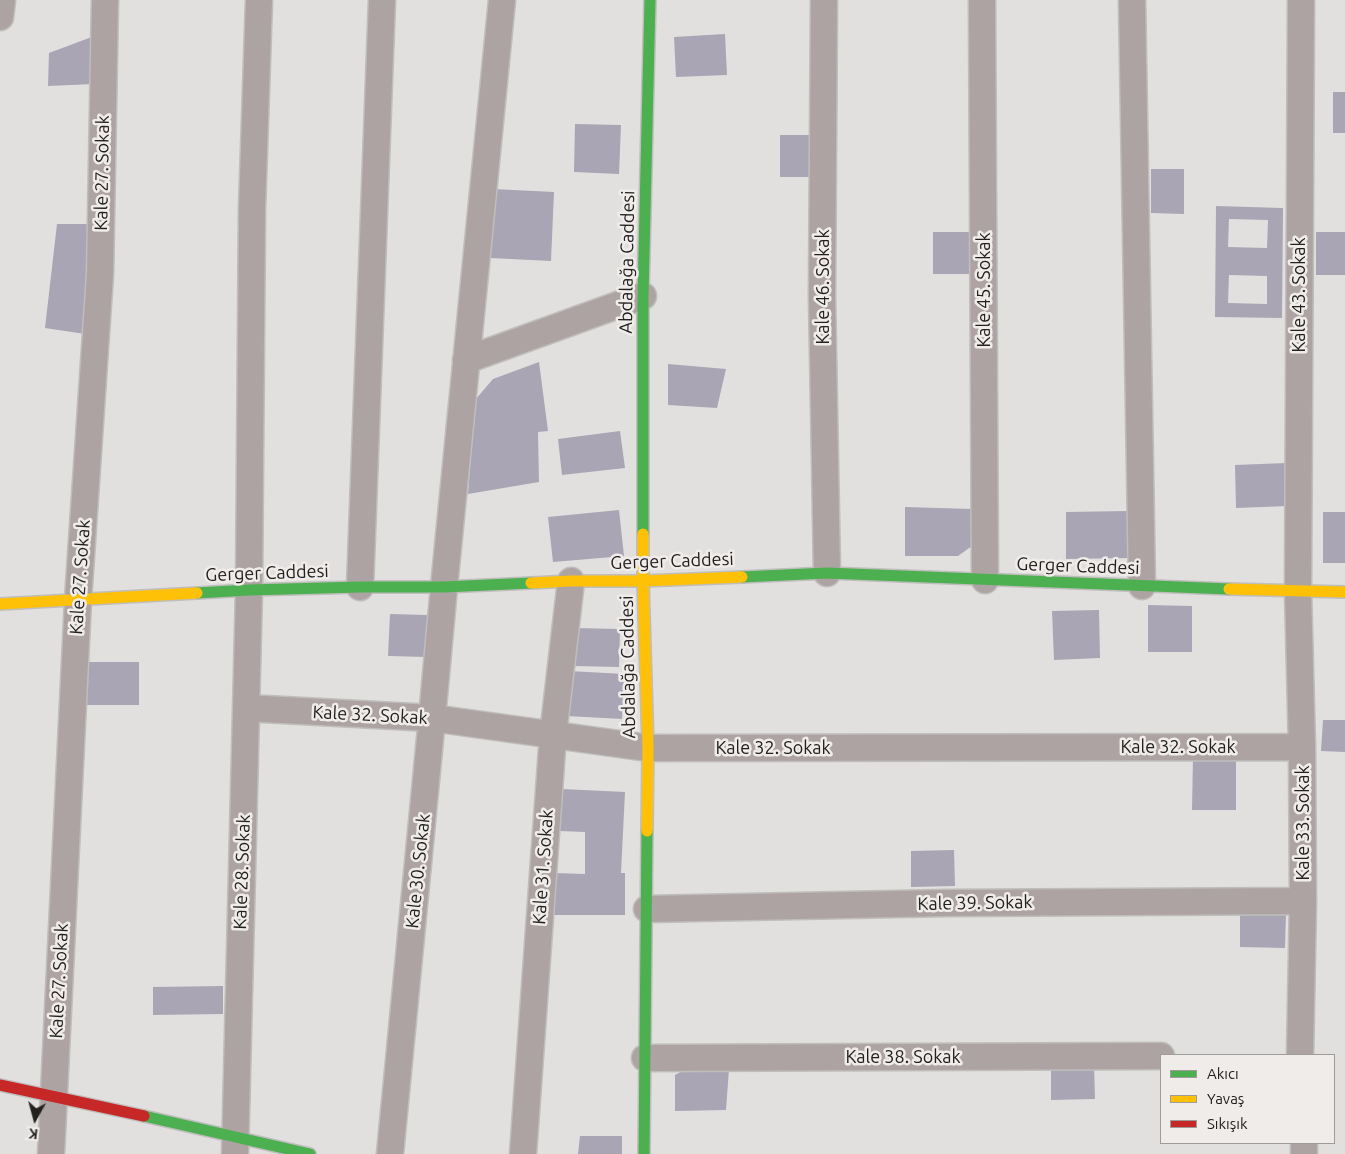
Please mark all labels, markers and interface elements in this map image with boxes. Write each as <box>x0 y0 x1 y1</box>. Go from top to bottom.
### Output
street label: Kale 27. Sokak <box>90 115 114 231</box>
street label: Abdalağa Caddesi <box>615 190 639 334</box>
street label: Kale 46. Sokak <box>812 229 834 345</box>
street label: Kale 45. Sokak <box>973 232 995 348</box>
street label: Kale 43. Sokak <box>1288 237 1310 353</box>
street label: Kale 27. Sokak <box>65 519 95 635</box>
street label: Gerger Caddesi <box>610 548 734 574</box>
street label: Gerger Caddesi <box>1016 553 1140 579</box>
street label: Gerger Caddesi <box>205 560 329 586</box>
street label: Abdalağa Caddesi <box>616 595 640 739</box>
street label: Kale 32. Sokak <box>312 701 428 729</box>
street label: Kale 32. Sokak <box>1120 736 1236 758</box>
street label: Kale 32. Sokak <box>715 737 831 759</box>
street label: Kale 33. Sokak <box>1292 765 1314 881</box>
street label: Kale 31. Sokak <box>528 809 558 925</box>
street label: Kale 30. Sokak <box>401 813 435 929</box>
street label: Kale 28. Sokak <box>229 814 255 930</box>
street label: Kale 39. Sokak <box>917 891 1033 915</box>
street label: Kale 27. Sokak <box>45 923 73 1039</box>
street label: Kale 38. Sokak <box>845 1046 961 1068</box>
legend <box>1160 1054 1335 1144</box>
text: Akıcı <box>1207 1065 1239 1082</box>
text: Yavaş <box>1207 1090 1244 1107</box>
north arrow <box>10 1094 60 1144</box>
text: Sıkışık <box>1207 1115 1247 1132</box>
text: K <box>28 1125 39 1142</box>

